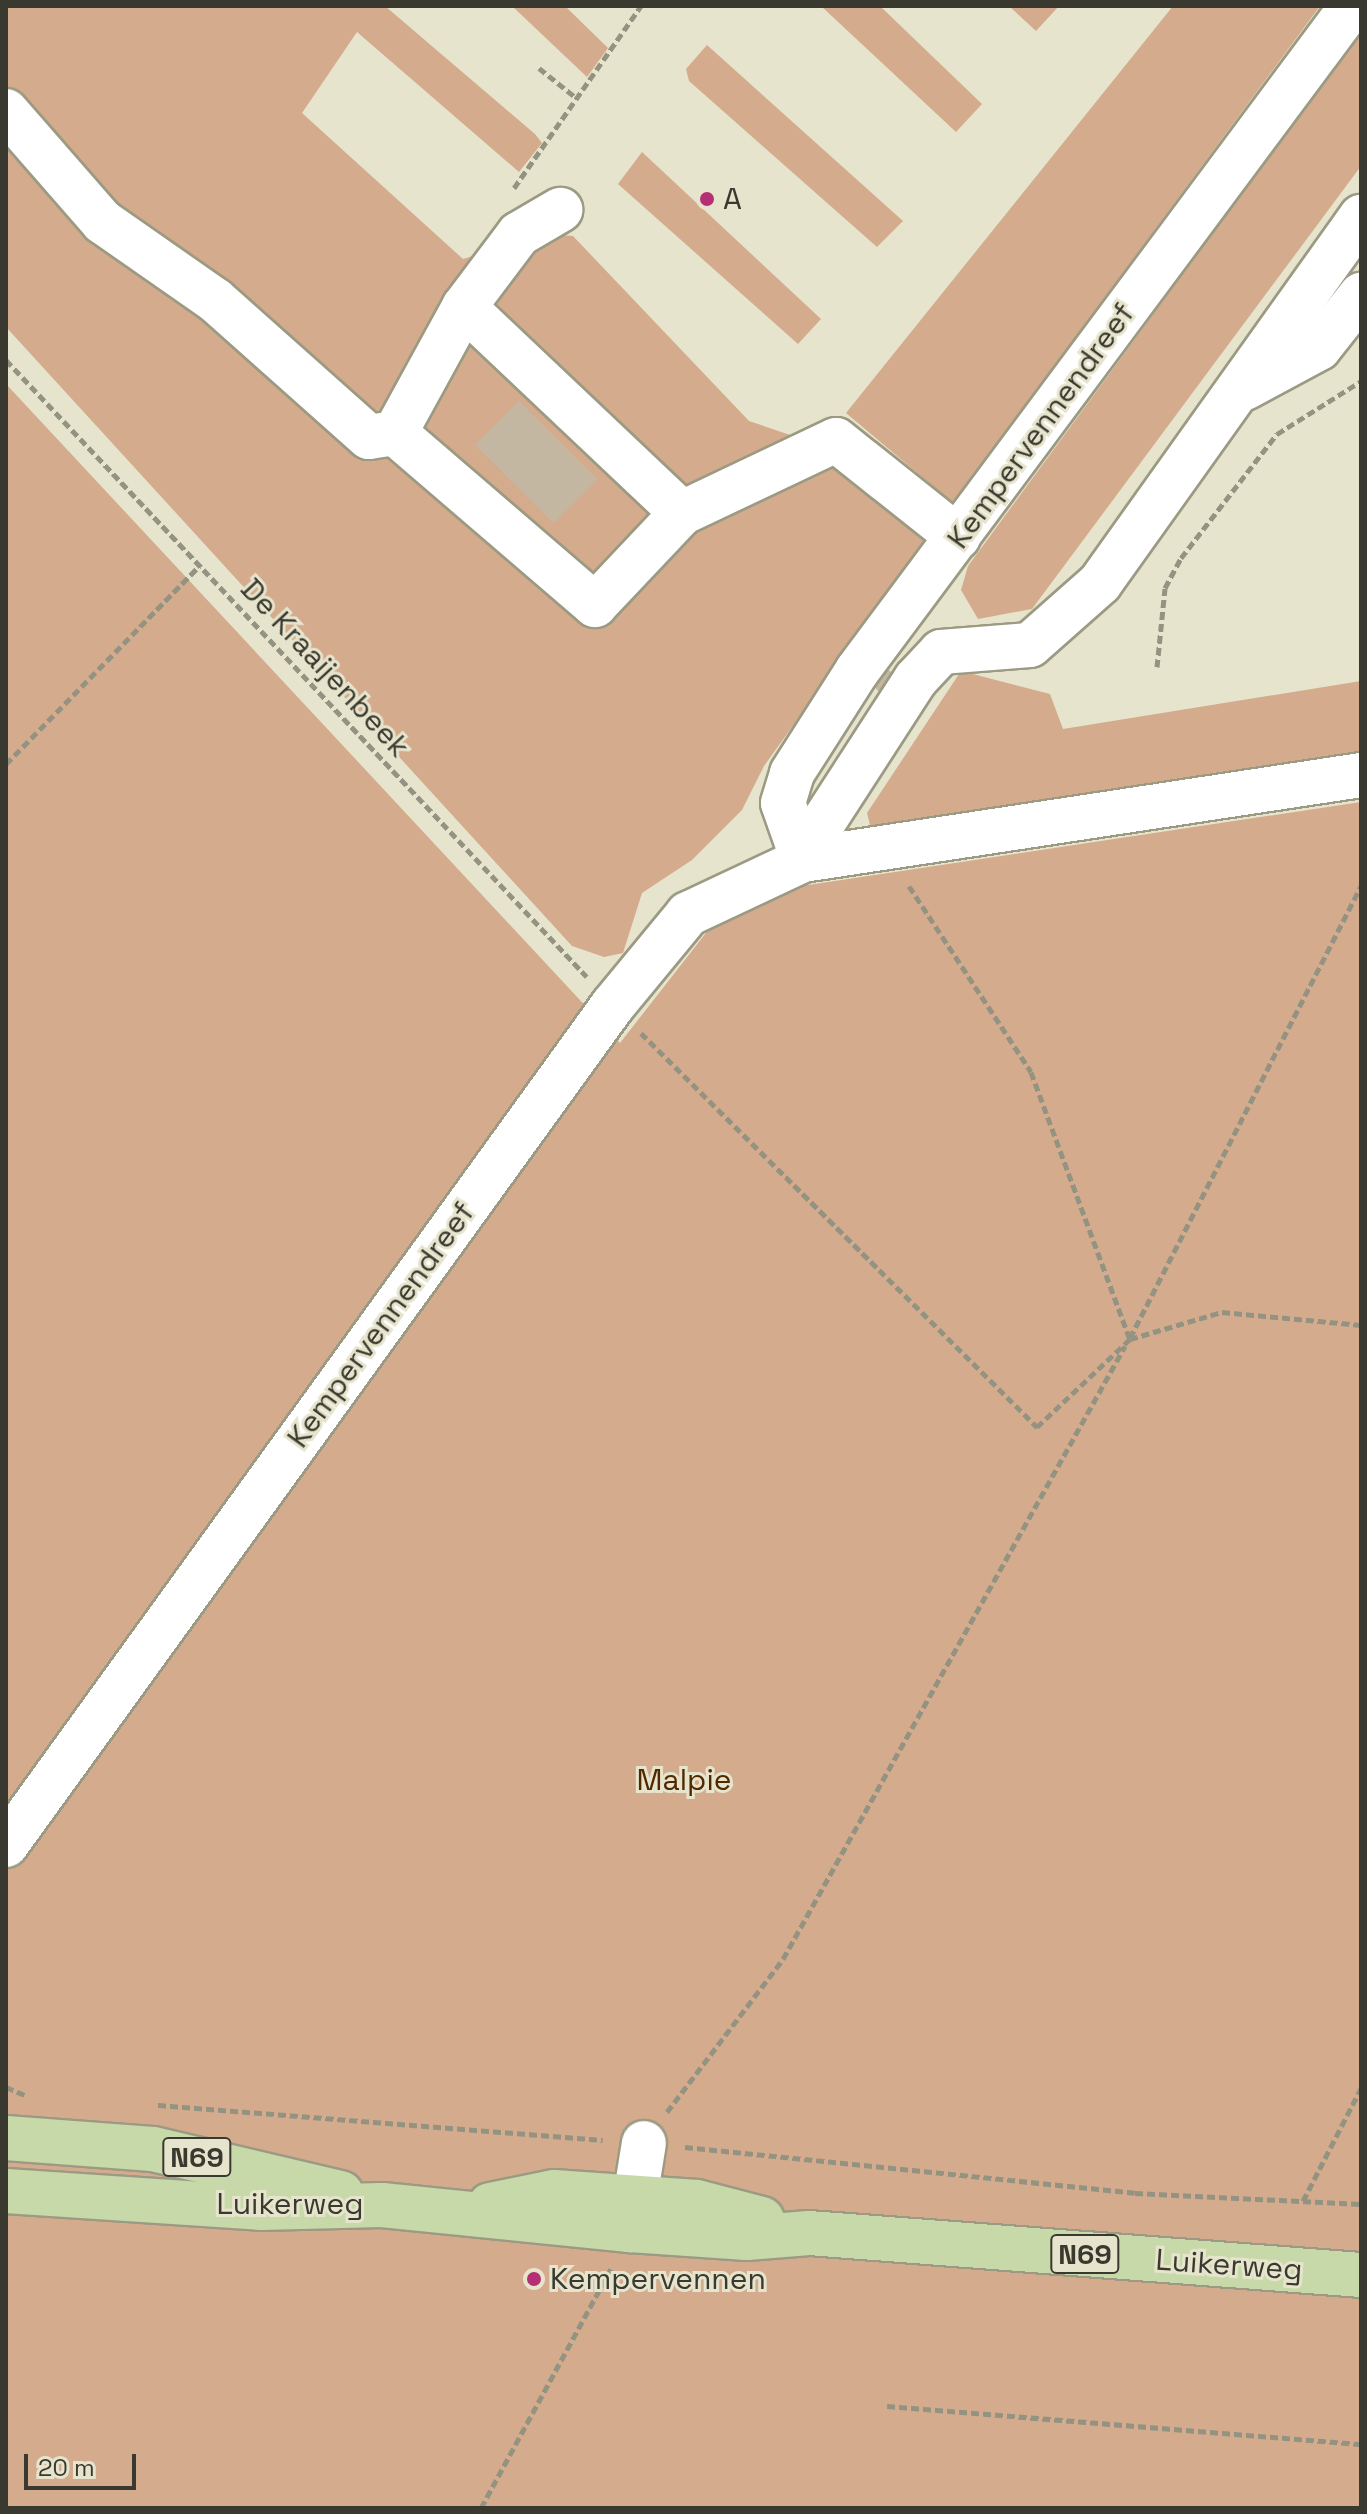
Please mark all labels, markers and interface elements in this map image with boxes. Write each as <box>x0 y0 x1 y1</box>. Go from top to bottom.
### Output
place label: A <box>723 181 742 217</box>
marker: A <box>698 190 716 208</box>
street label: Kempervennendreef <box>940 296 1142 556</box>
street label: De Kraaijenbeek <box>233 571 417 765</box>
street label: Kempervennendreef <box>280 1195 482 1455</box>
park label: Malpie <box>637 1762 731 1798</box>
road number: N69 <box>161 2133 233 2181</box>
street label: Luikerweg <box>216 2186 364 2222</box>
road number: N69 <box>1049 2230 1121 2278</box>
street label: Luikerweg <box>1154 2242 1304 2288</box>
place label: Kempervennen <box>550 2261 766 2297</box>
marker: Kempervennen <box>525 2270 543 2288</box>
scale bar <box>28 2438 140 2488</box>
text: 20 m <box>38 2452 95 2483</box>

